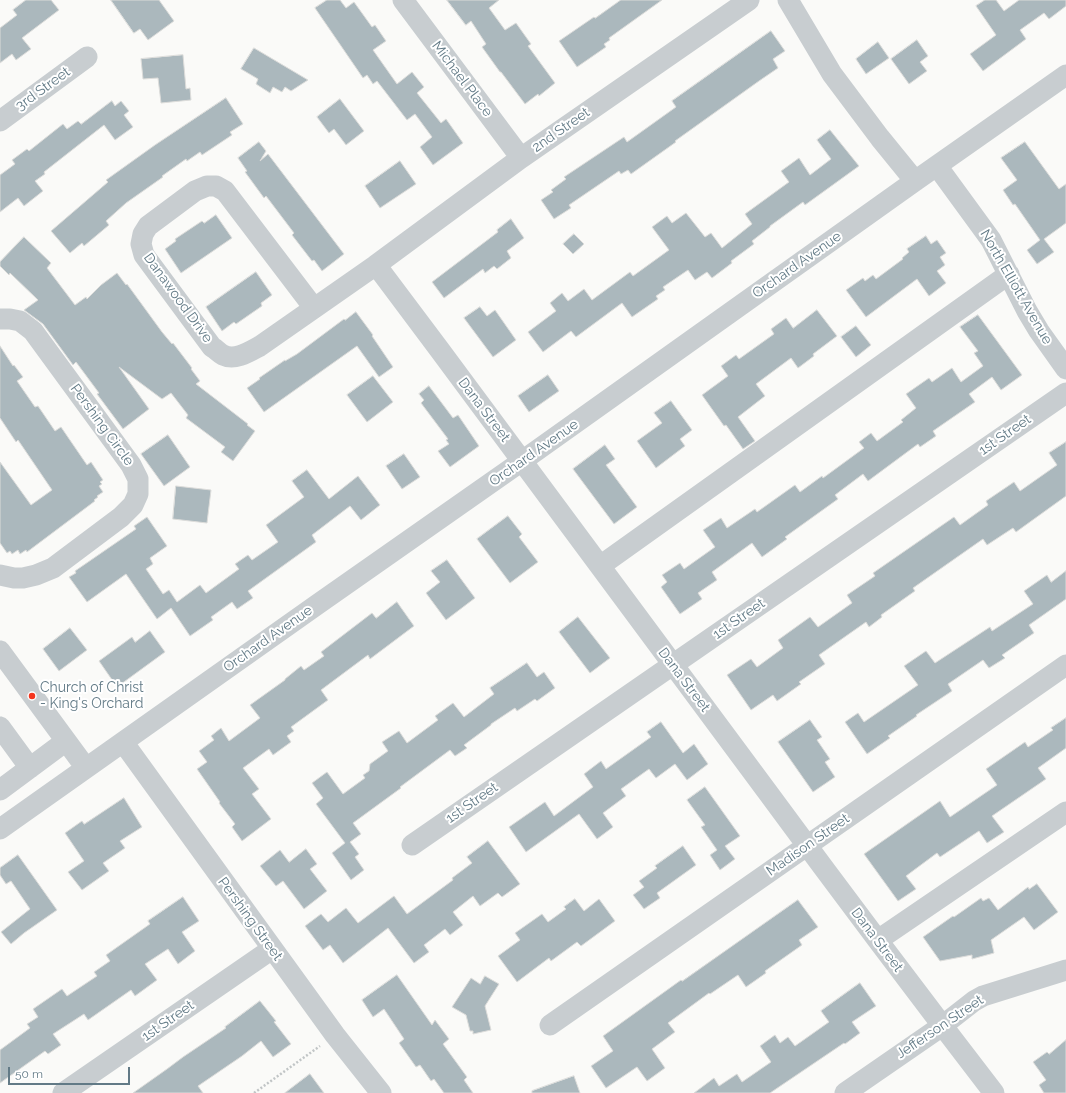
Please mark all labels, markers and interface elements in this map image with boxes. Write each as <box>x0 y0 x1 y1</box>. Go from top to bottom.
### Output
street label: Michael Place <box>428 38 496 120</box>
street label: 3rd Street <box>12 64 74 114</box>
street label: 2nd Street <box>529 104 593 156</box>
street label: North Elliott Avenue <box>976 227 1056 347</box>
street label: Orchard Avenue <box>749 228 845 302</box>
street label: Danawood Drive <box>140 250 216 346</box>
street label: Dana Street <box>454 375 514 445</box>
street label: Pershing Circle <box>67 381 137 469</box>
street label: 1st Street <box>976 411 1034 459</box>
street label: Orchard Avenue <box>486 416 582 490</box>
street label: 1st Street <box>710 595 768 643</box>
street label: Orchard Avenue <box>220 602 316 676</box>
street label: Dana Street <box>654 645 714 715</box>
place label: Church of Christ - King's Orchard <box>40 680 144 712</box>
marker: Church of Christ - King's Orchard <box>27 691 37 701</box>
street label: 1st Street <box>443 779 501 827</box>
street label: Madison Street <box>763 810 853 880</box>
street label: Pershing Street <box>214 874 286 964</box>
street label: Dana Street <box>847 905 907 975</box>
street label: Jefferson Street <box>893 992 987 1062</box>
street label: 1st Street <box>139 997 197 1045</box>
scale bar <box>10 1059 132 1085</box>
text: 50 m <box>15 1067 43 1081</box>

